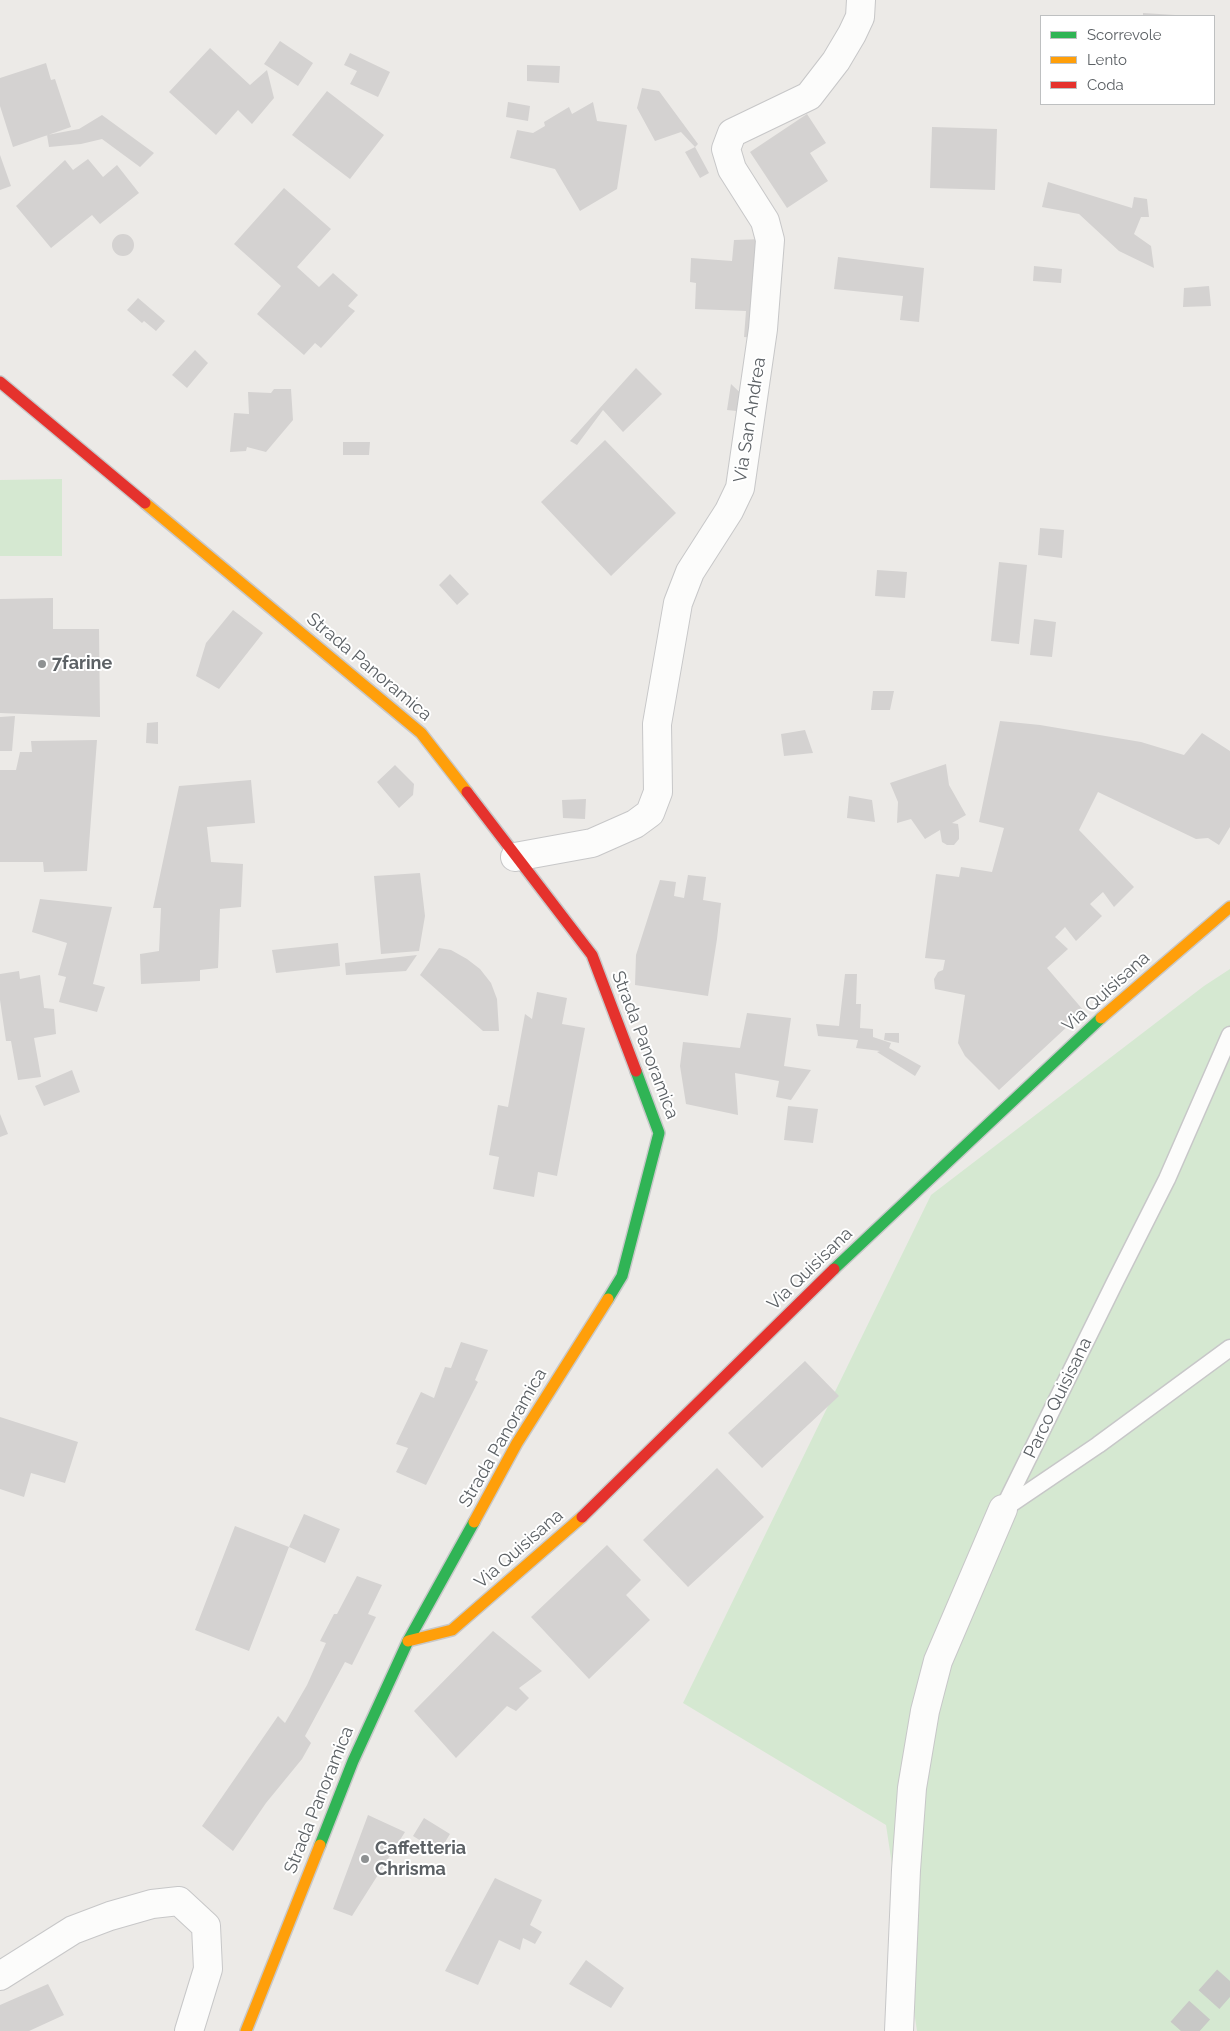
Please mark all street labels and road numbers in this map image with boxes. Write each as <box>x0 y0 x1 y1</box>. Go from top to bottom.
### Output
street label: Via San Andrea <box>729 356 771 484</box>
street label: Strada Panoramica <box>302 608 436 726</box>
street label: Via Quisisana <box>1058 947 1154 1037</box>
street label: Strada Panoramica <box>607 968 683 1122</box>
street label: Via Quisisana <box>763 1223 857 1315</box>
street label: Parco Quisisana <box>1019 1334 1097 1462</box>
street label: Strada Panoramica <box>454 1365 552 1511</box>
street label: Via Quisisana <box>470 1505 568 1593</box>
street label: Strada Panoramica <box>280 1723 358 1877</box>

